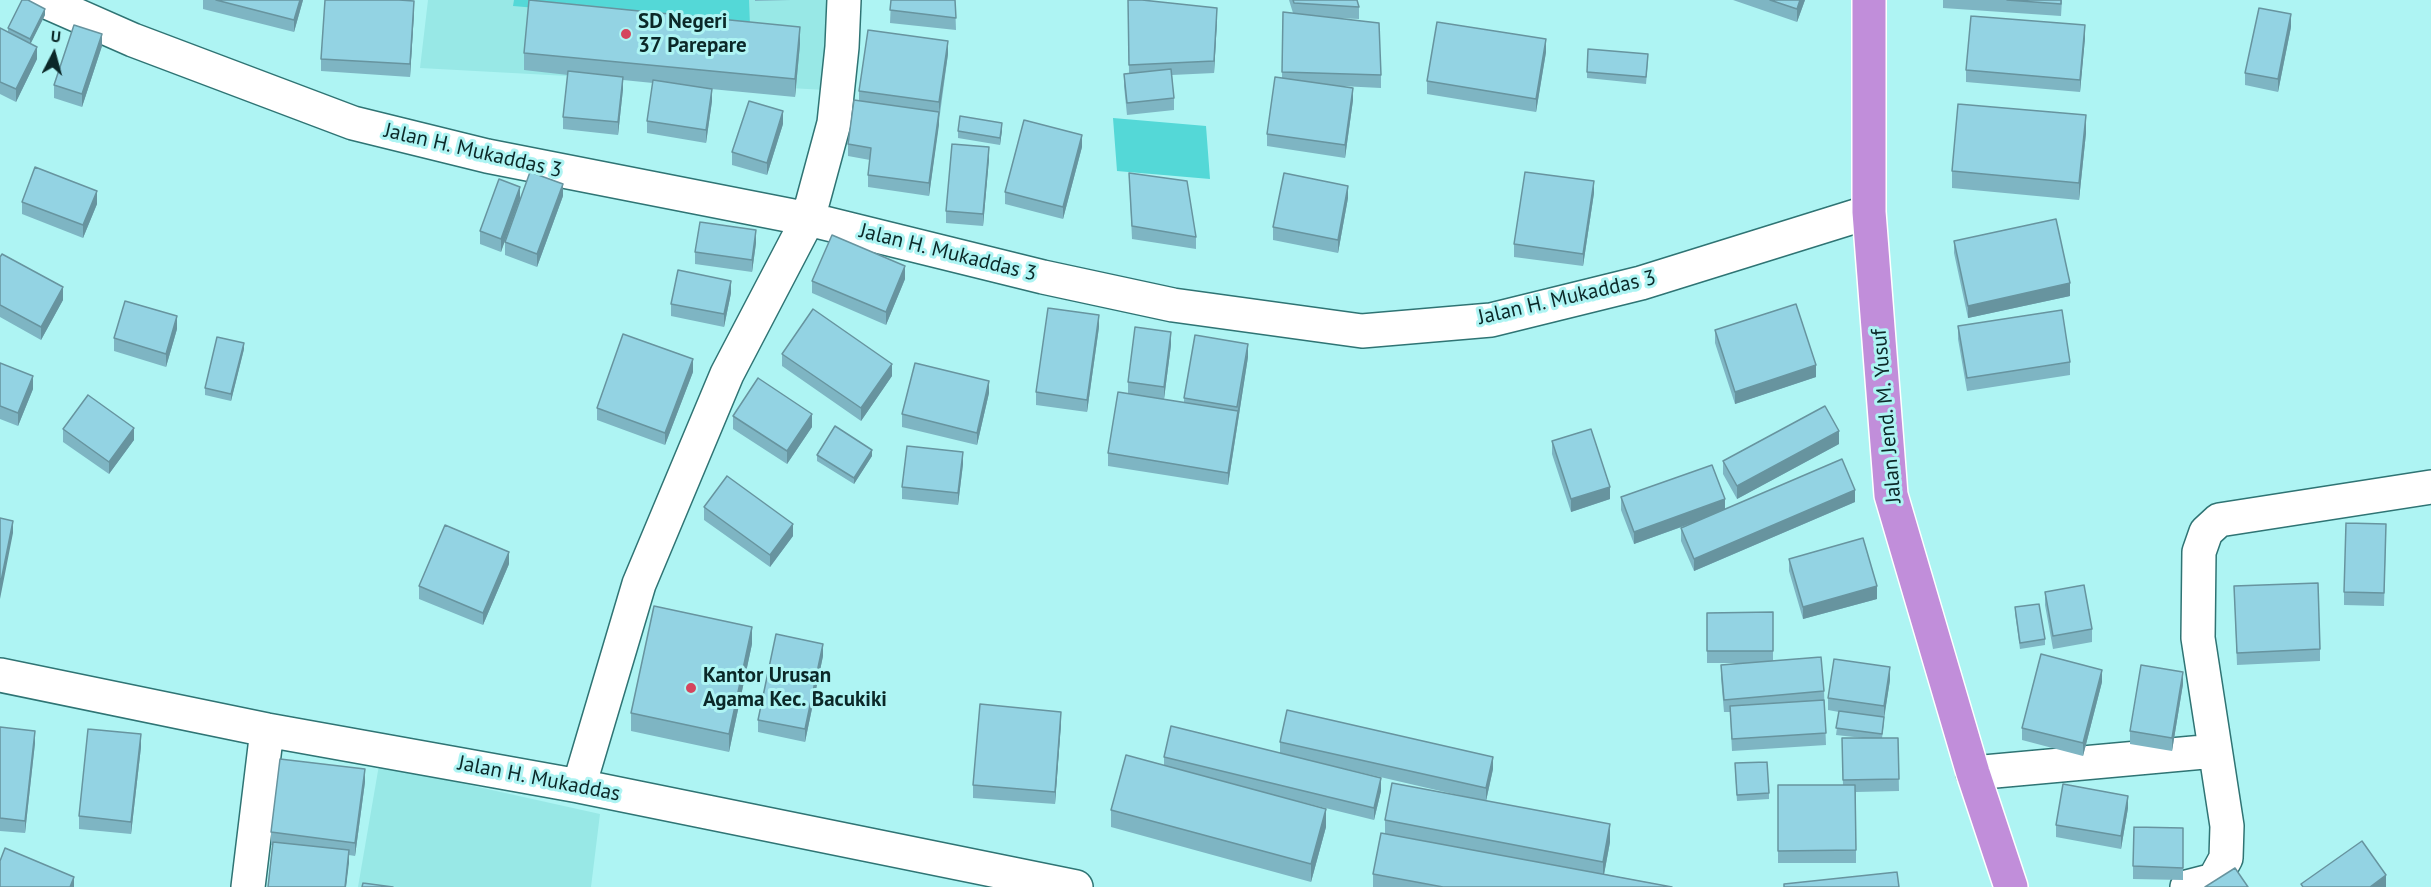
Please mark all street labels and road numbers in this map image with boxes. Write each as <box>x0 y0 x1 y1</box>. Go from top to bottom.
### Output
street label: Jalan H. Mukaddas 3 <box>382 118 564 184</box>
street label: Jalan H. Mukaddas 3 <box>857 219 1039 287</box>
street label: Jalan H. Mukaddas 3 <box>1476 265 1658 331</box>
street label: Jalan Jend. M. Yusuf <box>1867 328 1907 504</box>
street label: Jalan H. Mukaddas <box>456 751 622 807</box>

